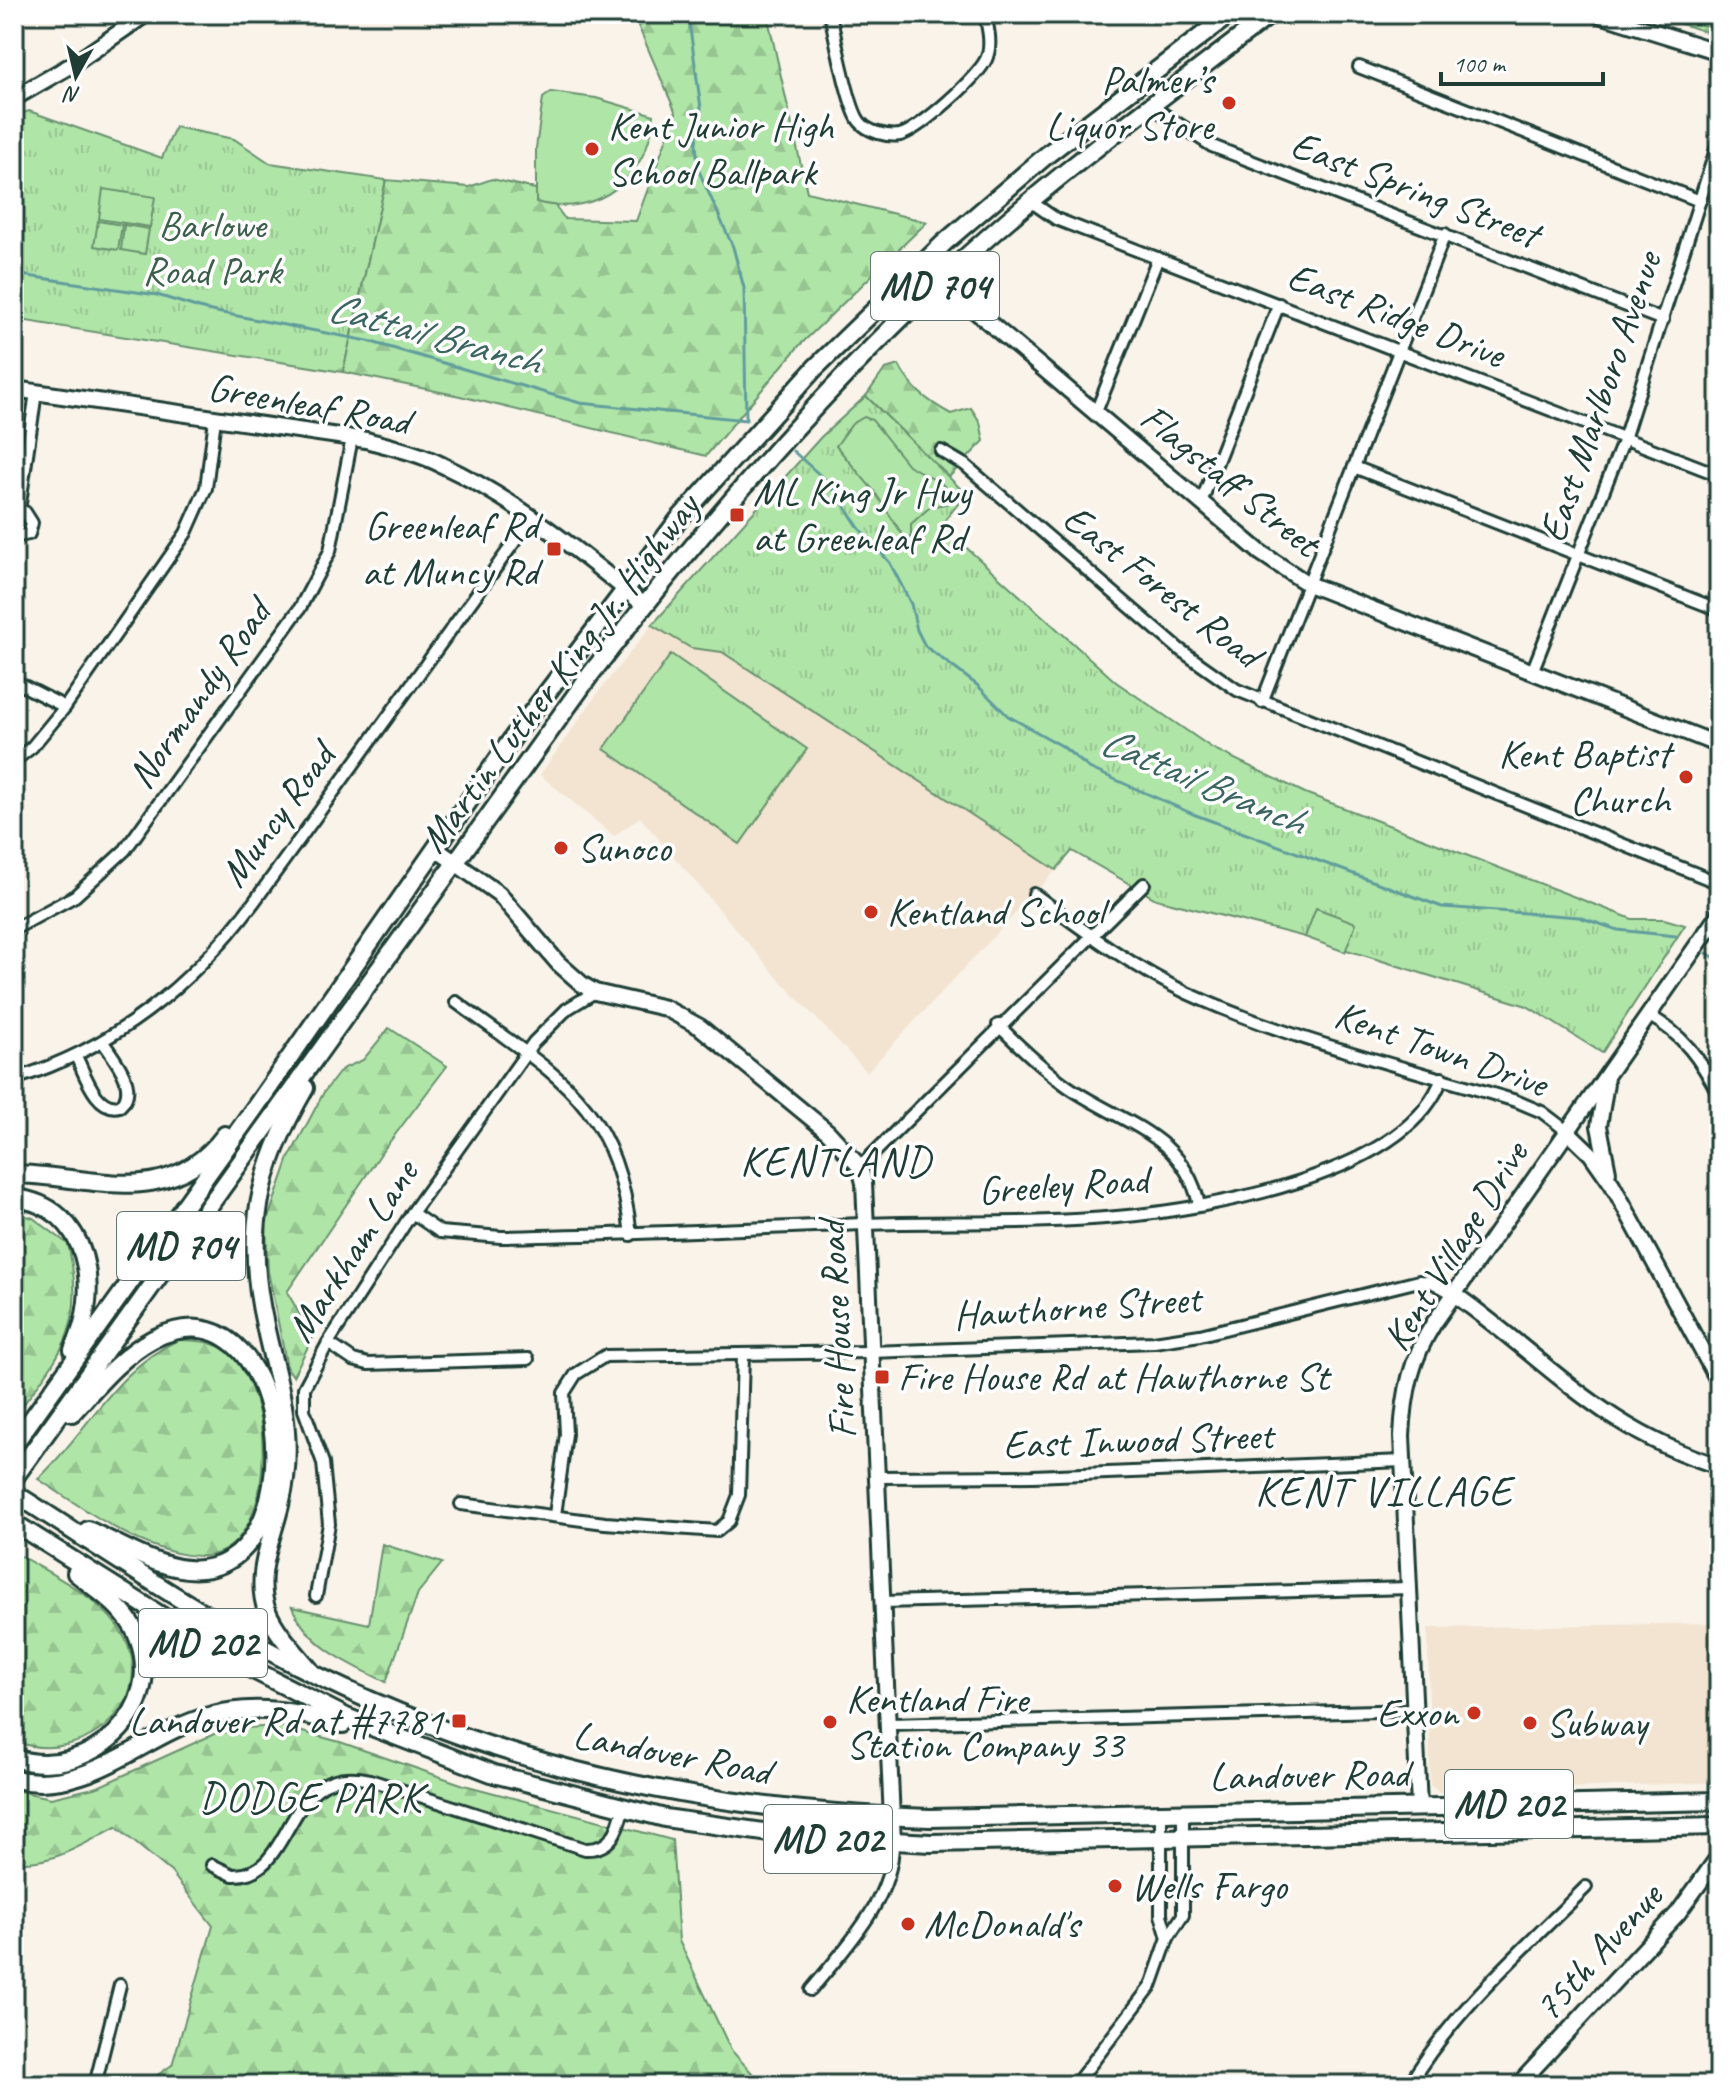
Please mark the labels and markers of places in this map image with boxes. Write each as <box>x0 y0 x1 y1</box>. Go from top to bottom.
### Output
place label: Palmer’s Liquor Store <box>1046 55 1216 151</box>
marker: Palmer’s Liquor Store <box>1220 94 1238 112</box>
place label: Kent Junior High School Ballpark <box>608 101 834 197</box>
marker: Kent Junior High School Ballpark <box>583 140 601 158</box>
place label: ML King Jr Hwy at Greenleaf Rd <box>753 467 973 563</box>
place label: Greenleaf Rd at Muncy Rd <box>362 501 544 597</box>
marker: ML King Jr Hwy at Greenleaf Rd <box>728 506 746 524</box>
marker: Greenleaf Rd at Muncy Rd <box>545 540 563 558</box>
place label: Kent Baptist Church <box>1499 729 1676 825</box>
marker: Kent Baptist Church <box>1677 768 1695 786</box>
place label: Sunoco <box>577 823 673 873</box>
marker: Sunoco <box>552 839 570 857</box>
place label: Kentland School <box>887 887 1110 937</box>
marker: Kentland School <box>862 903 880 921</box>
place label: Fire House Rd at Hawthorne St <box>898 1352 1332 1402</box>
marker: Fire House Rd at Hawthorne St <box>873 1368 891 1386</box>
place label: Kentland Fire Station Company 33 <box>846 1674 1126 1770</box>
place label: Exxon <box>1377 1688 1460 1738</box>
place label: Landover Rd at #7781 <box>129 1696 445 1746</box>
place label: Subway <box>1546 1698 1650 1748</box>
marker: Exxon <box>1465 1704 1483 1722</box>
marker: Landover Rd at #7781 <box>450 1712 468 1730</box>
marker: Kentland Fire Station Company 33 <box>821 1713 839 1731</box>
marker: Subway <box>1521 1714 1539 1732</box>
place label: Wells Fargo <box>1131 1861 1289 1911</box>
marker: Wells Fargo <box>1106 1877 1124 1895</box>
place label: McDonald's <box>924 1899 1082 1949</box>
marker: McDonald's <box>899 1915 917 1933</box>

